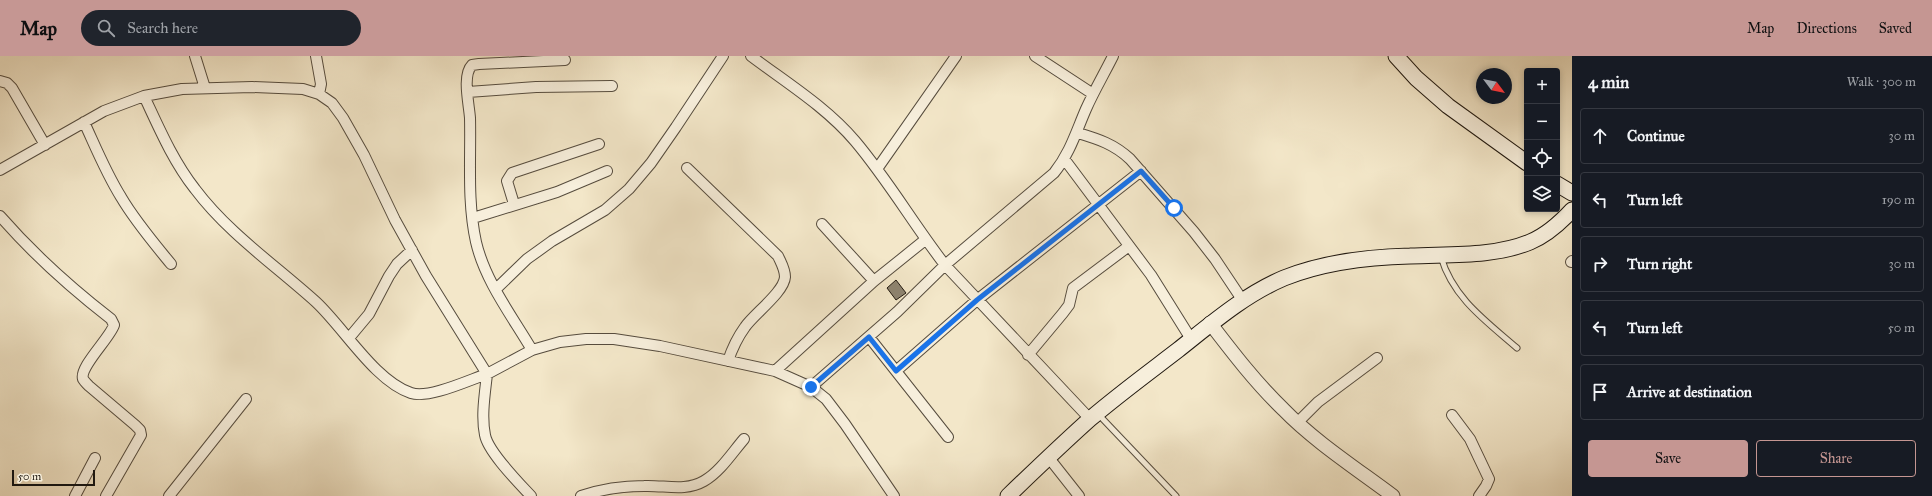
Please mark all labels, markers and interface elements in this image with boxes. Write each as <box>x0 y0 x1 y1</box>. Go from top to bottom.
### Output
search box <box>81 10 361 46</box>
text: Map <box>20 17 57 40</box>
icon: search <box>95 17 117 39</box>
text: Search here <box>127 19 198 37</box>
text: Map <box>1747 20 1774 37</box>
text: Directions <box>1796 20 1857 37</box>
text: Saved <box>1879 20 1912 37</box>
north arrow <box>1476 68 1512 104</box>
map controls <box>1524 68 1560 212</box>
button: + <box>1524 68 1560 104</box>
text: 4 min <box>1588 72 1629 93</box>
text: Walk · 300 m <box>1847 74 1916 90</box>
button: − <box>1524 104 1560 140</box>
icon: ahead <box>1589 125 1611 147</box>
text: Continue <box>1627 127 1685 145</box>
text: 30 m <box>1889 128 1915 144</box>
button: locate <box>1524 140 1560 176</box>
button: layers <box>1524 176 1560 212</box>
icon: left <box>1589 189 1611 211</box>
text: Turn left <box>1627 191 1683 209</box>
text: 190 m <box>1882 192 1915 208</box>
route start <box>1165 199 1183 217</box>
icon: right <box>1589 253 1611 275</box>
text: Turn right <box>1627 255 1692 273</box>
text: 30 m <box>1889 256 1915 272</box>
icon: left <box>1589 317 1611 339</box>
text: Turn left <box>1627 319 1683 337</box>
text: 50 m <box>1888 320 1915 336</box>
route end <box>802 378 820 396</box>
icon: arrive <box>1589 381 1611 403</box>
text: Arrive at destination <box>1627 383 1752 401</box>
button: Save <box>1588 440 1748 477</box>
button: Share <box>1756 440 1916 477</box>
scale bar <box>12 468 95 487</box>
text: 50 m <box>18 470 41 483</box>

